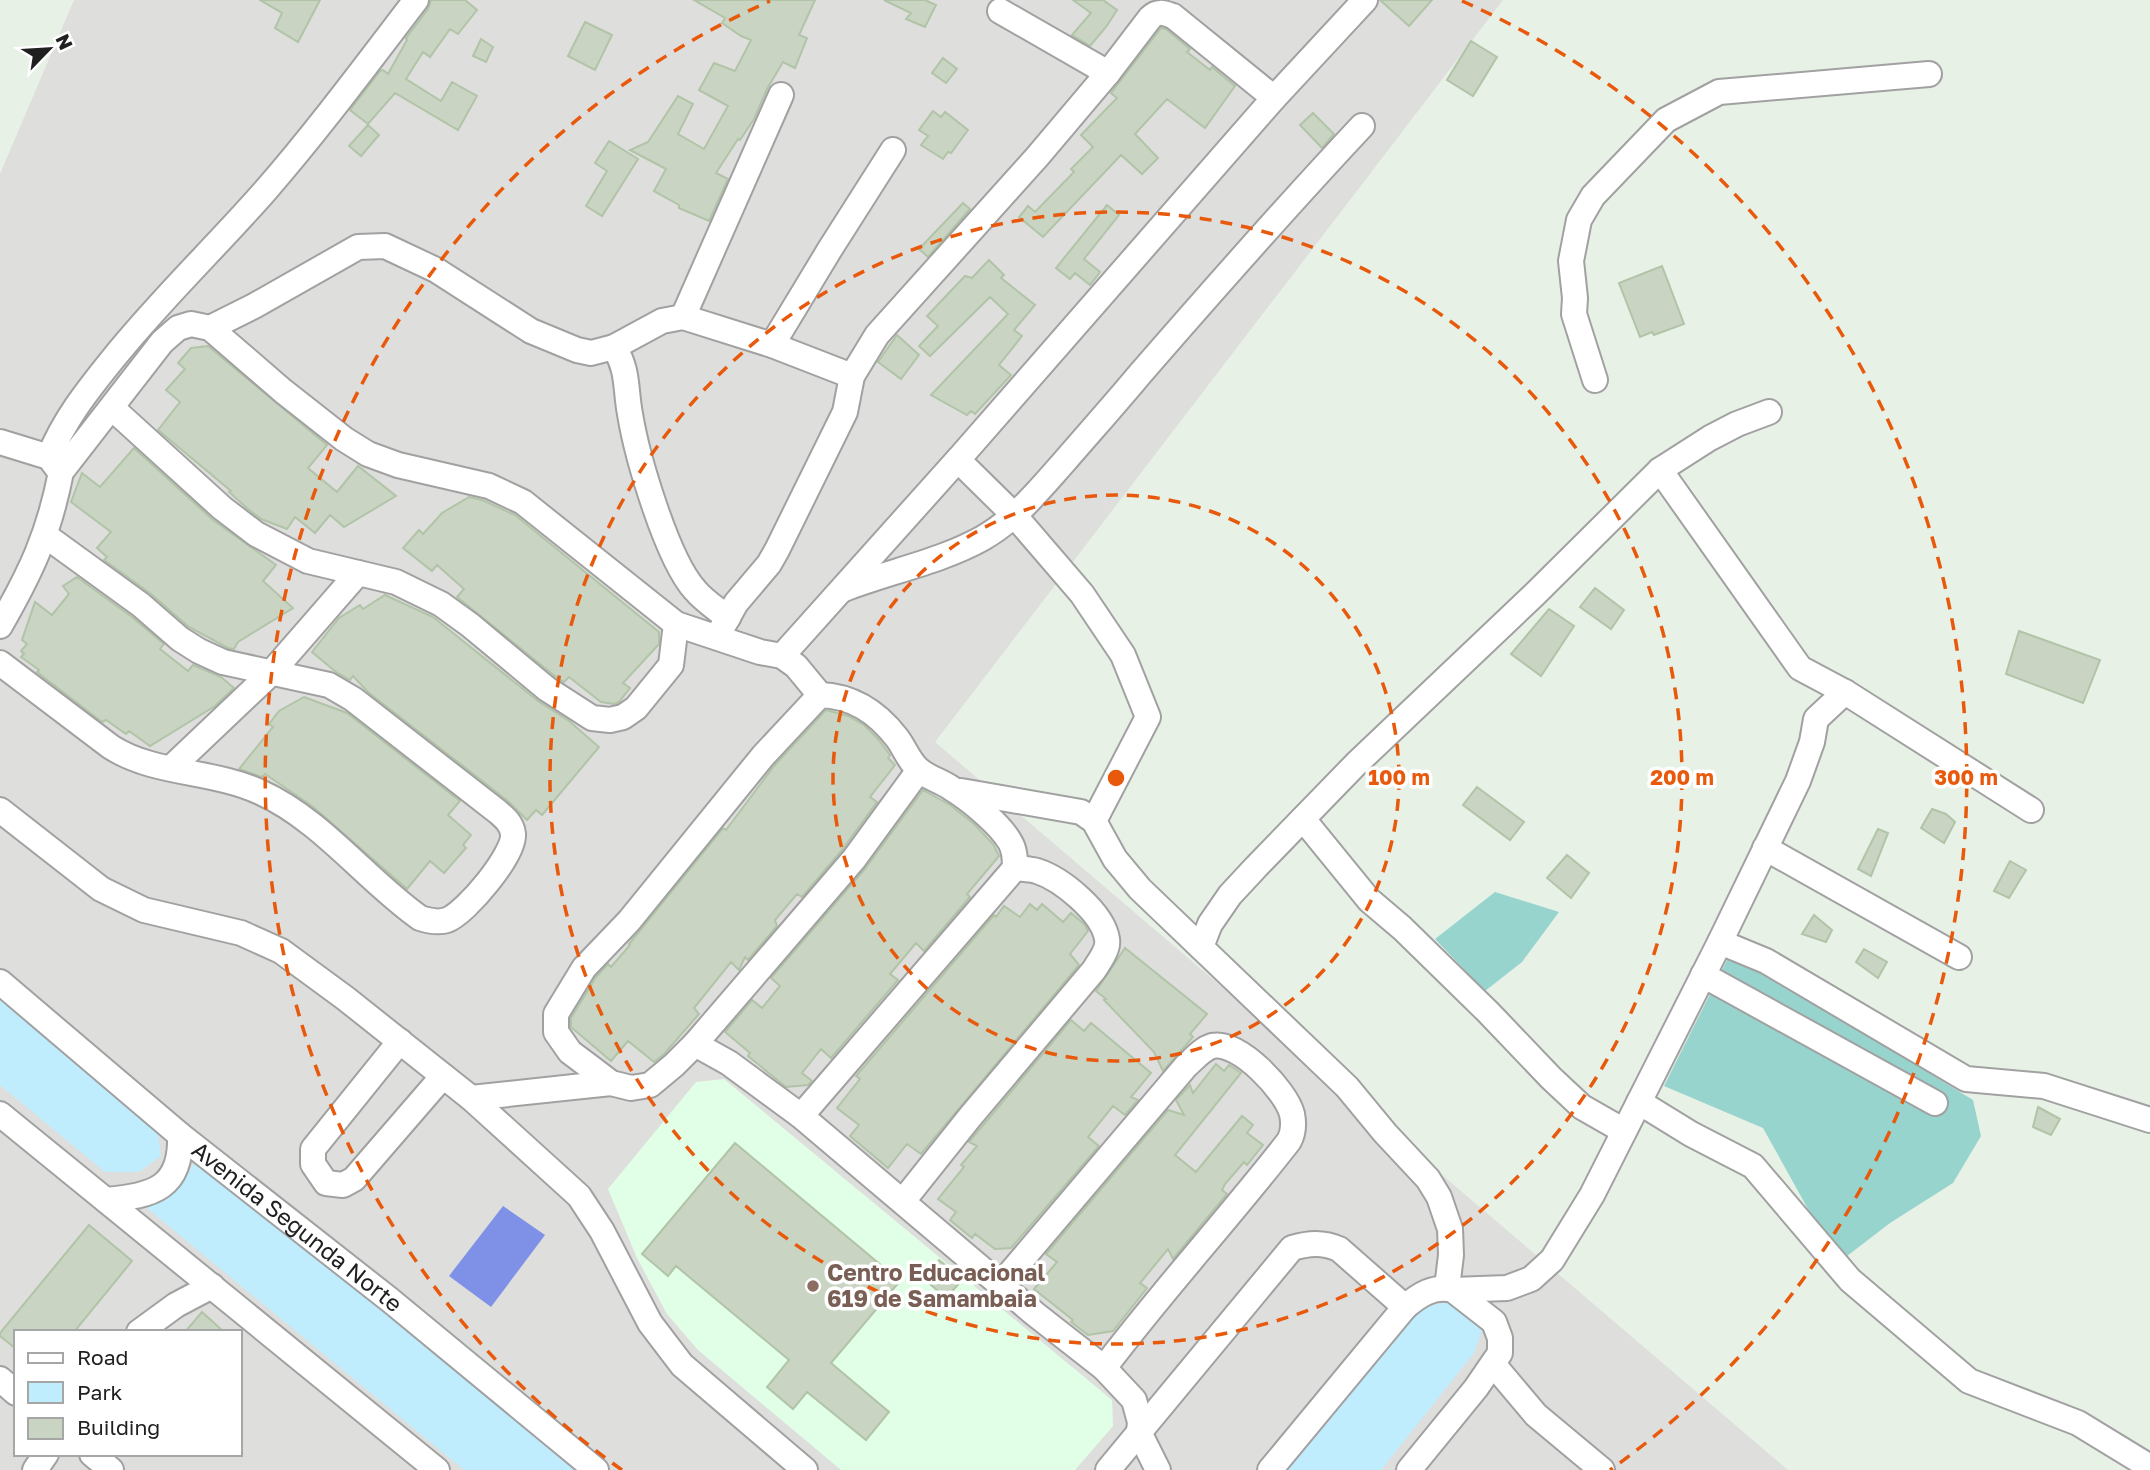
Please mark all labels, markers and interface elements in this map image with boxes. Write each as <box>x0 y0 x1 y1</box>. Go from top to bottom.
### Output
north arrow <box>14 14 84 84</box>
text: N <box>51 30 78 53</box>
text: 100 m <box>1368 764 1430 790</box>
text: 200 m <box>1650 764 1714 790</box>
text: 300 m <box>1934 764 1998 790</box>
centre of rings <box>1104 766 1128 790</box>
street label: Avenida Segunda Norte <box>187 1135 408 1317</box>
place label: Centro Educacional 619 de Samambaia <box>827 1258 1045 1312</box>
marker: Centro Educacional 619 de Samambaia <box>805 1278 821 1294</box>
legend <box>14 1330 242 1456</box>
text: Road <box>77 1344 128 1370</box>
text: Park <box>77 1379 123 1405</box>
text: Building <box>77 1414 160 1440</box>

